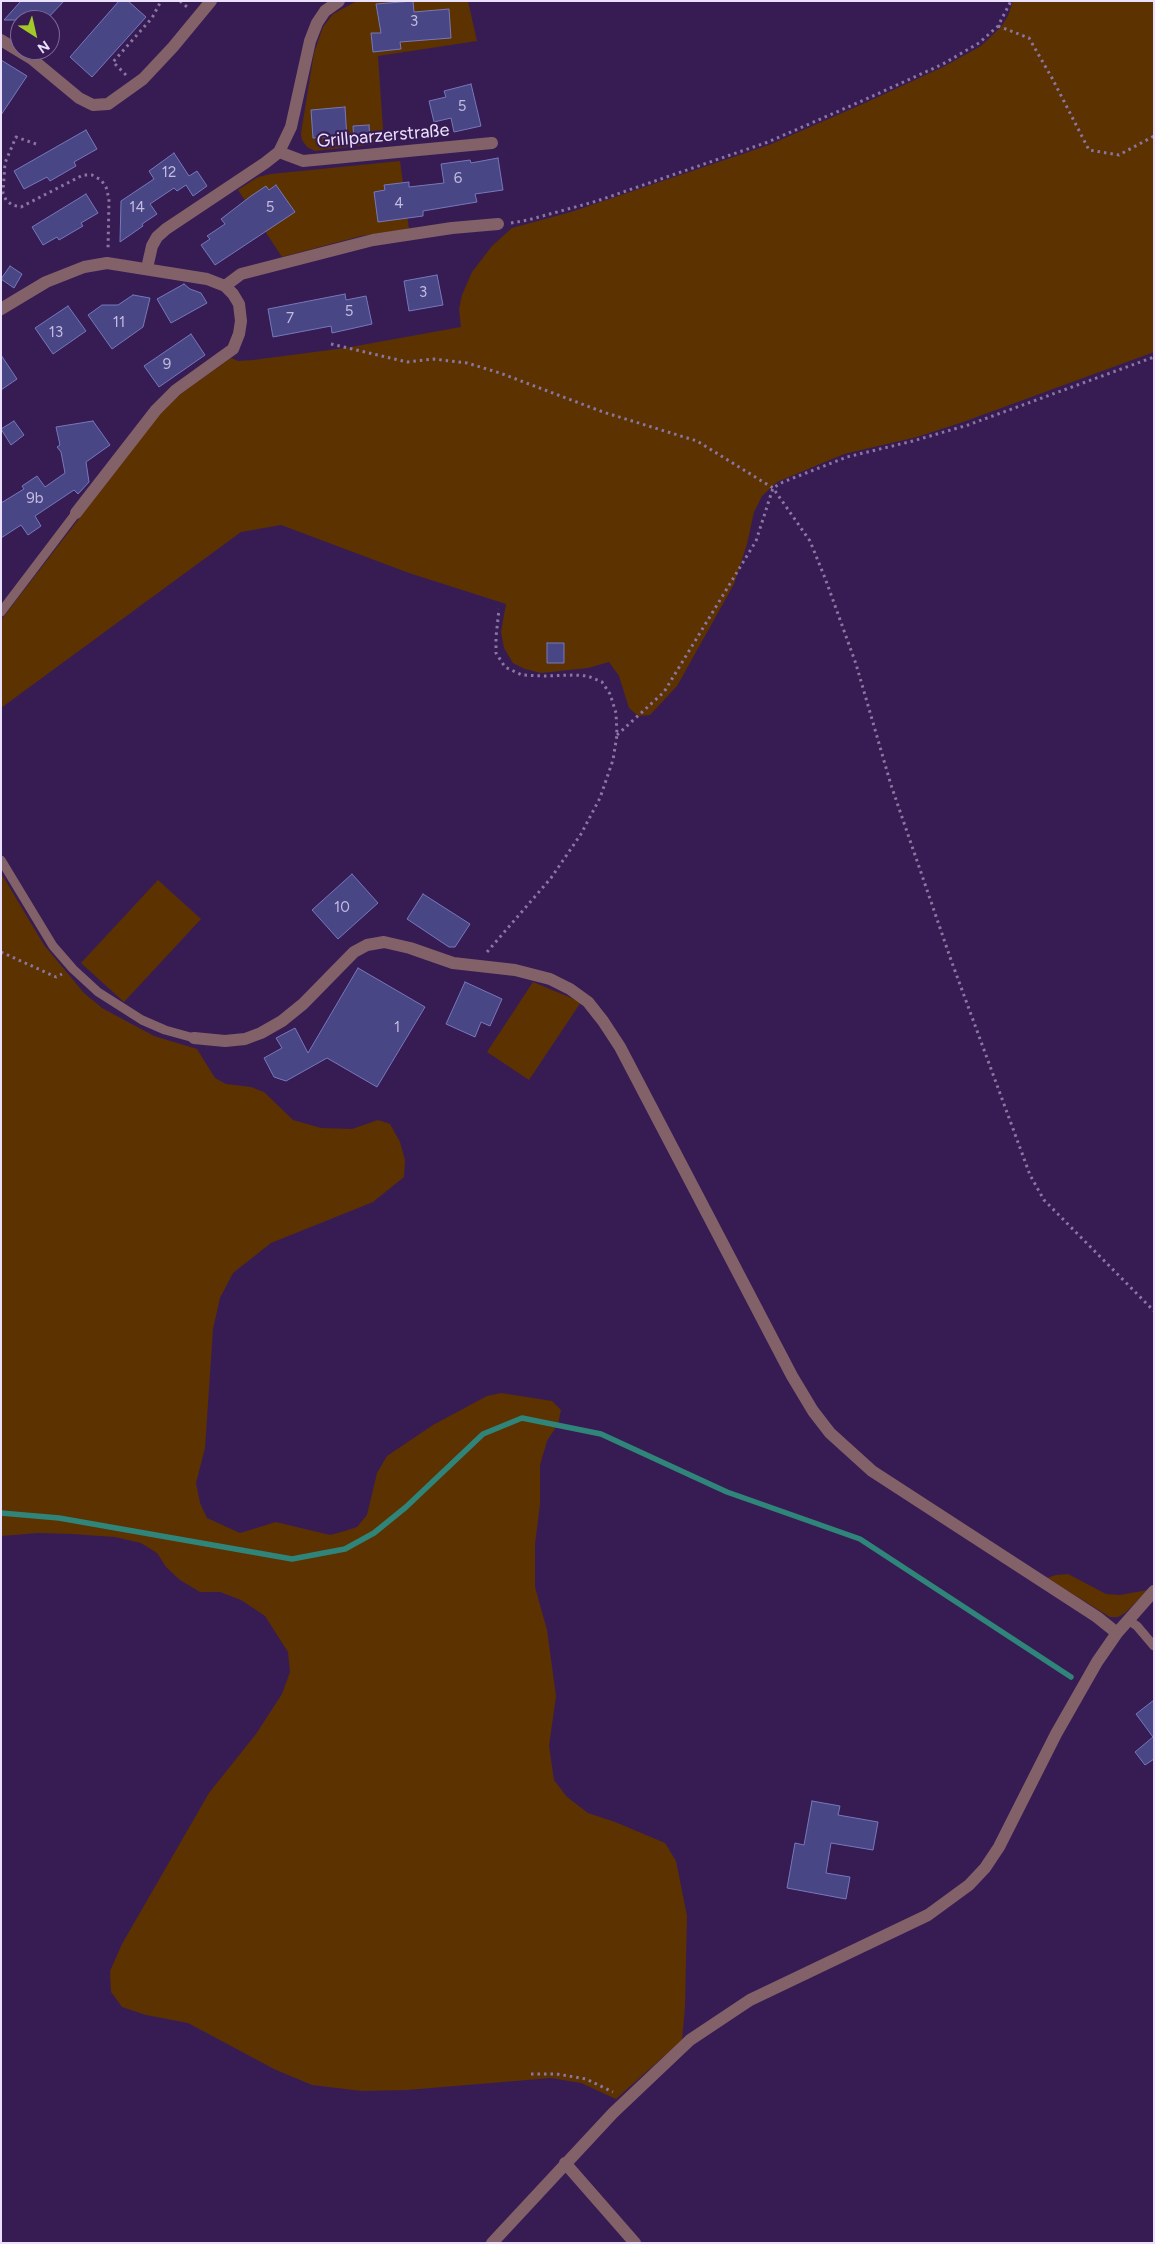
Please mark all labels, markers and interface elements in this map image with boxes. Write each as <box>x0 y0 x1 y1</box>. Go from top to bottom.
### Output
north arrow <box>10 10 60 60</box>
house number: 3 <box>410 13 418 31</box>
text: N <box>34 37 53 57</box>
house number: 5 <box>458 98 466 116</box>
street label: Grillparzerstraße <box>316 119 450 153</box>
house number: 12 <box>162 164 176 182</box>
house number: 6 <box>454 170 462 188</box>
house number: 4 <box>394 195 404 213</box>
house number: 14 <box>129 199 145 217</box>
house number: 5 <box>266 199 274 217</box>
house number: 3 <box>419 284 427 302</box>
house number: 5 <box>345 303 353 321</box>
house number: 7 <box>286 310 294 328</box>
house number: 11 <box>113 314 125 332</box>
house number: 13 <box>49 324 63 342</box>
house number: 9 <box>163 356 171 374</box>
house number: 9b <box>26 490 44 508</box>
house number: 10 <box>334 899 350 917</box>
house number: 1 <box>394 1019 400 1037</box>

